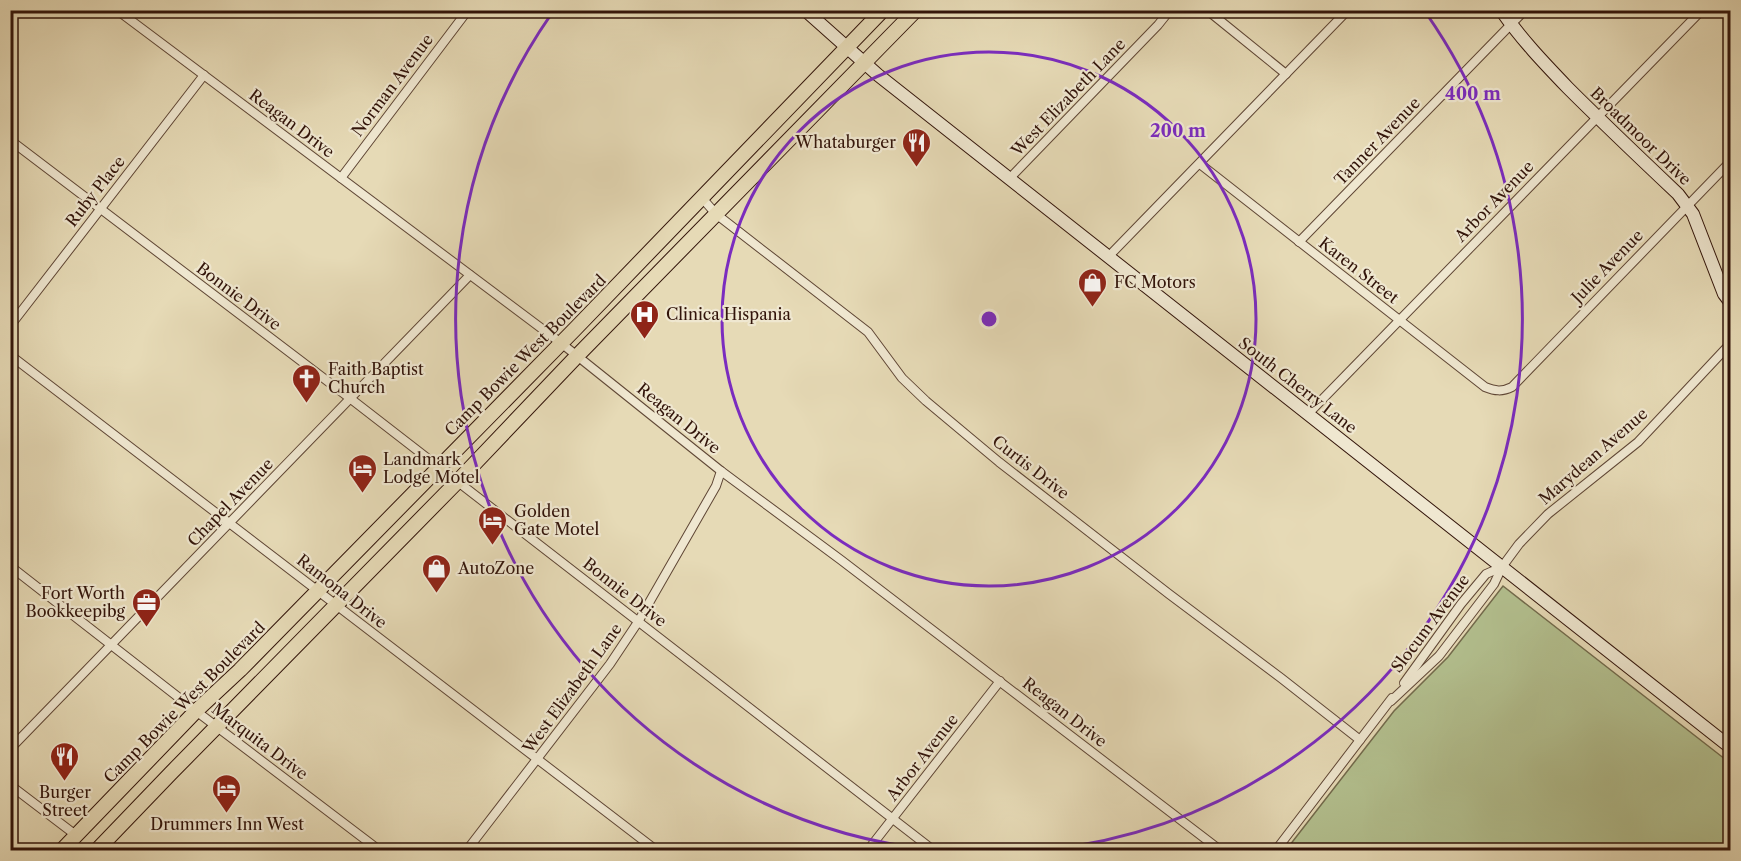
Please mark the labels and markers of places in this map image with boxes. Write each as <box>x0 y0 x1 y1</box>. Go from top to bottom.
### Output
restaurant icon: Whataburger <box>901 126 933 168</box>
place label: Whataburger <box>794 132 896 152</box>
shop icon: FC Motors <box>1077 266 1109 308</box>
place label: FC Motors <box>1114 272 1196 292</box>
hospital icon: Clinica Hispania <box>629 298 661 340</box>
place label: Clinica Hispania <box>666 304 791 324</box>
centre of rings <box>979 309 999 329</box>
place label: Faith Baptist Church <box>328 359 424 397</box>
church icon: Faith Baptist Church <box>291 362 323 404</box>
place label: Landmark Lodge Motel <box>383 449 480 487</box>
hotel icon: Landmark Lodge Motel <box>346 452 378 494</box>
place label: Golden Gate Motel <box>514 501 599 539</box>
hotel icon: Golden Gate Motel <box>477 504 509 546</box>
shop icon: AutoZone <box>421 552 453 594</box>
place label: AutoZone <box>457 558 534 578</box>
place label: Fort Worth Bookkeepibg <box>26 583 126 621</box>
office icon: Fort Worth Bookkeepibg <box>130 586 162 628</box>
restaurant icon: Burger Street <box>49 740 81 782</box>
hotel icon: Drummers Inn West <box>211 772 243 814</box>
place label: Burger Street <box>39 782 91 820</box>
place label: Drummers Inn West <box>150 814 304 834</box>

